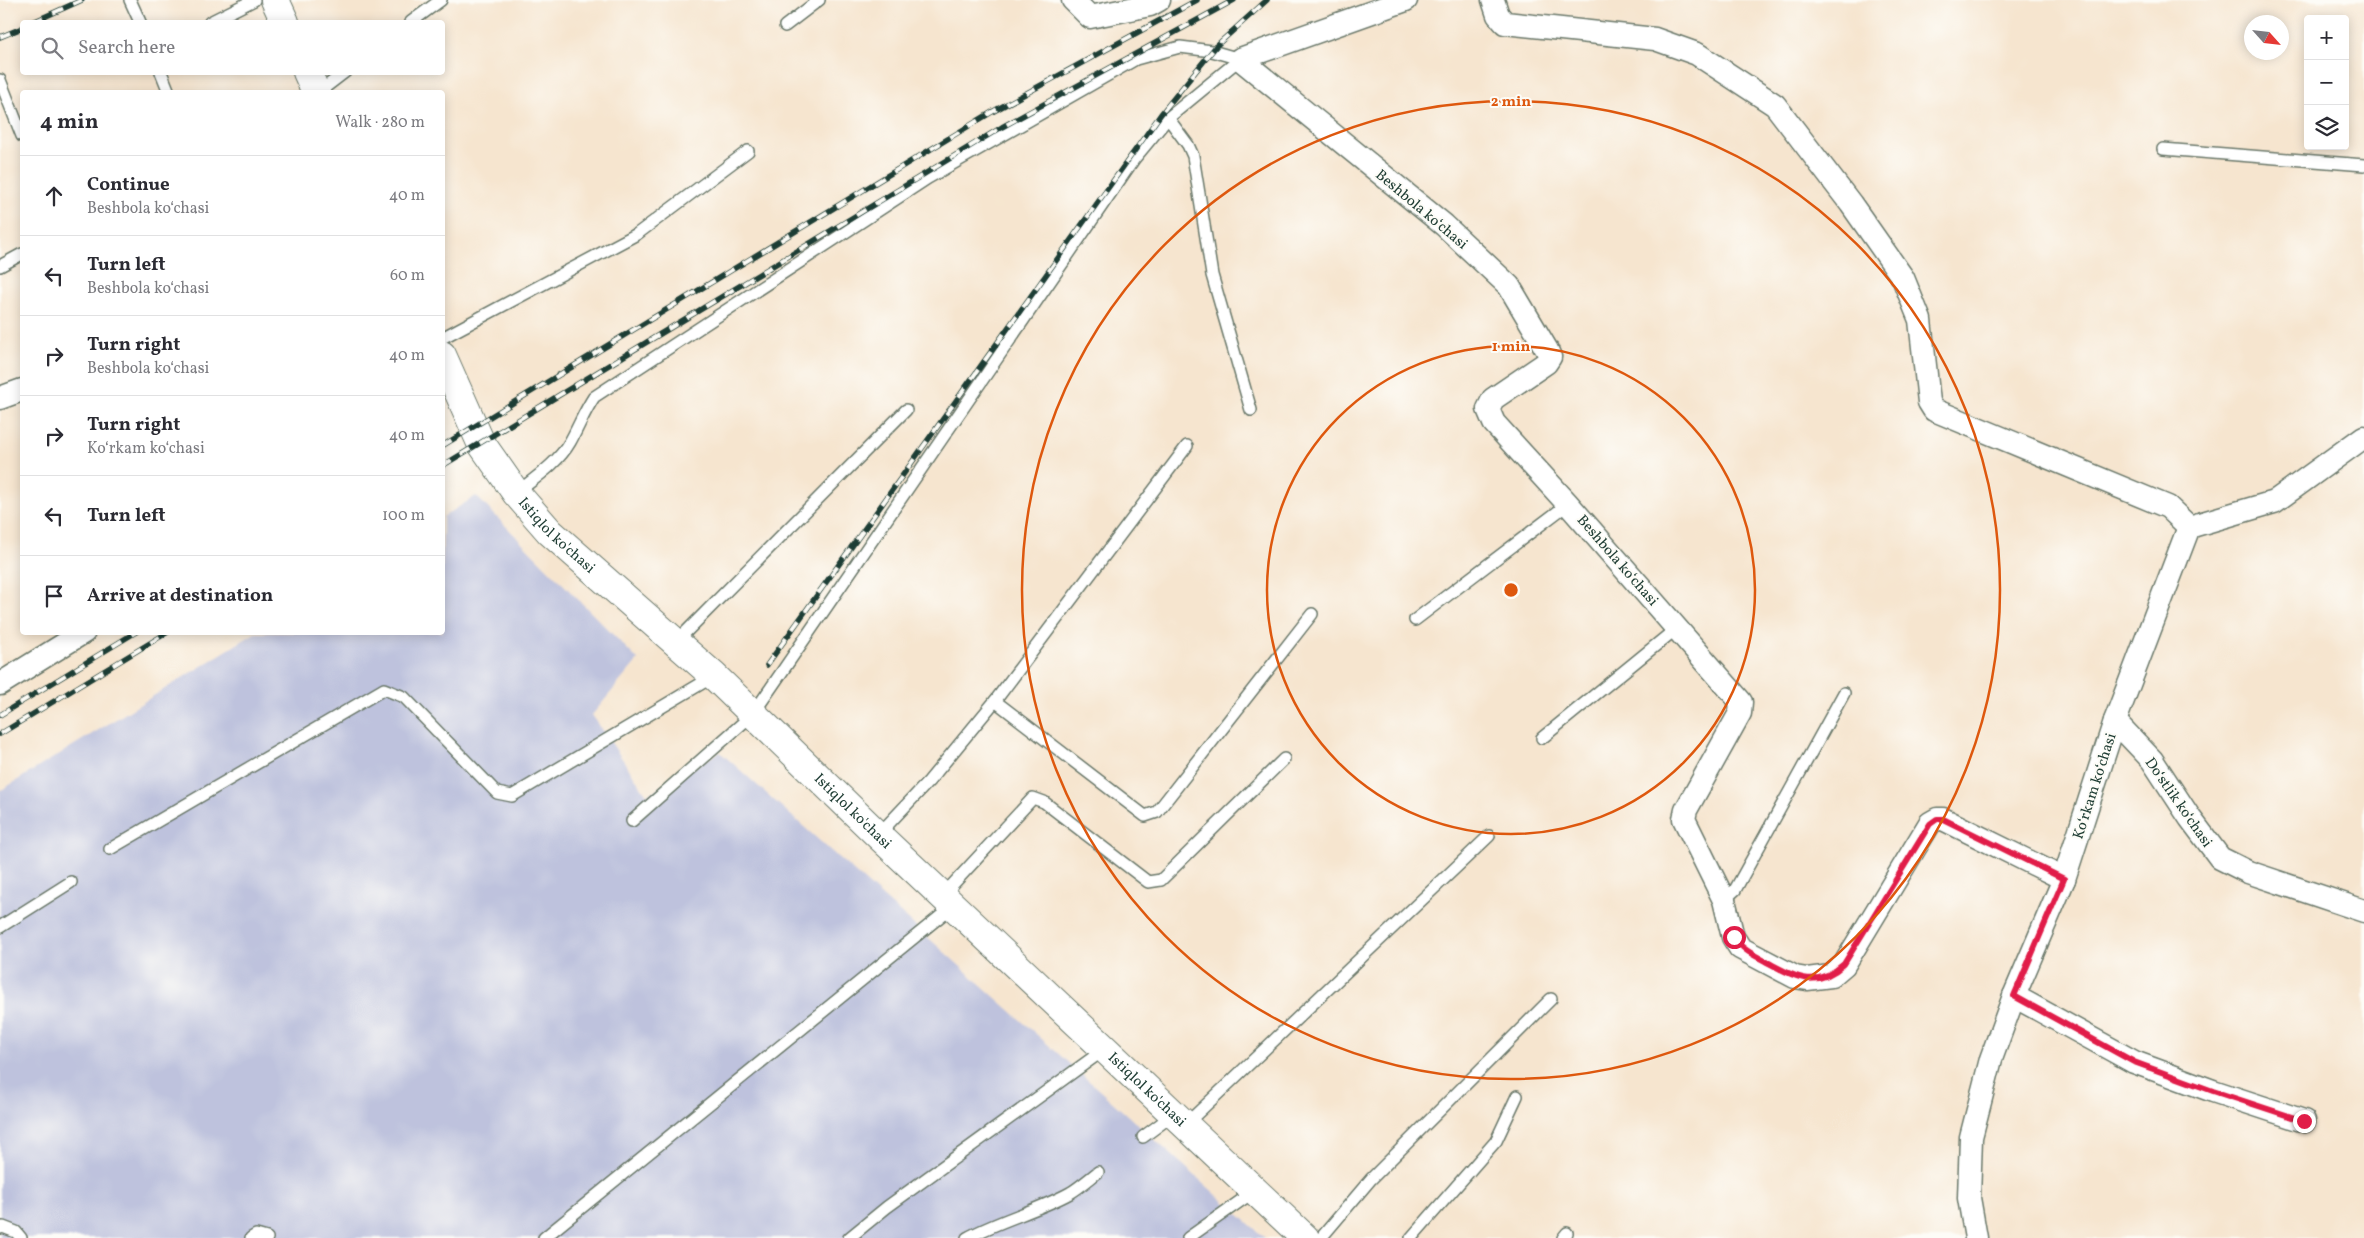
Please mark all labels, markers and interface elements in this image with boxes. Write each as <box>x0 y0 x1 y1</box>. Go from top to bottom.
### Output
north arrow <box>2244 15 2289 60</box>
map controls <box>2304 15 2349 150</box>
button: + <box>2304 15 2349 60</box>
search box <box>20 20 445 75</box>
icon: search <box>38 34 66 62</box>
text: Search here <box>78 35 175 61</box>
button: − <box>2304 60 2349 105</box>
text: 2 min <box>1491 92 1531 113</box>
button: layers <box>2304 105 2349 150</box>
text: 4 min <box>40 108 99 137</box>
text: Walk · 280 m <box>335 112 425 134</box>
street label: Beshbola koʻchasi <box>1370 165 1472 255</box>
text: Continue <box>87 172 170 198</box>
icon: ahead <box>40 182 68 210</box>
text: 40 m <box>389 185 425 207</box>
text: Beshbola koʻchasi <box>87 198 209 220</box>
text: Turn left <box>87 252 166 278</box>
icon: left <box>40 262 68 290</box>
text: 60 m <box>390 265 425 287</box>
text: Beshbola koʻchasi <box>87 278 209 300</box>
text: Turn right <box>87 332 180 358</box>
text: 1 min <box>1492 337 1530 358</box>
icon: right <box>40 342 68 370</box>
text: 40 m <box>389 345 425 367</box>
text: Beshbola koʻchasi <box>87 358 209 380</box>
text: Turn right <box>87 412 180 438</box>
icon: right <box>40 422 68 450</box>
text: 40 m <box>389 425 425 447</box>
text: Koʻrkam koʻchasi <box>87 438 205 460</box>
street label: Istiqlol ko'chasi <box>512 493 599 579</box>
icon: left <box>40 502 68 530</box>
text: Turn left <box>87 503 166 529</box>
text: 100 m <box>382 505 425 527</box>
street label: Beshbola koʻchasi <box>1571 511 1662 611</box>
centre of rings <box>1502 581 1520 599</box>
icon: arrive <box>40 582 68 610</box>
text: Arrive at destination <box>87 583 273 609</box>
street label: Koʻrkam koʻchasi <box>2068 731 2122 842</box>
street label: Doʻstlik koʻchasi <box>2139 754 2217 852</box>
street label: Istiqlol ko'chasi <box>809 769 896 855</box>
route start <box>1723 926 1746 949</box>
street label: Istiqlol ko'chasi <box>1102 1048 1190 1133</box>
route end <box>2293 1110 2316 1133</box>

